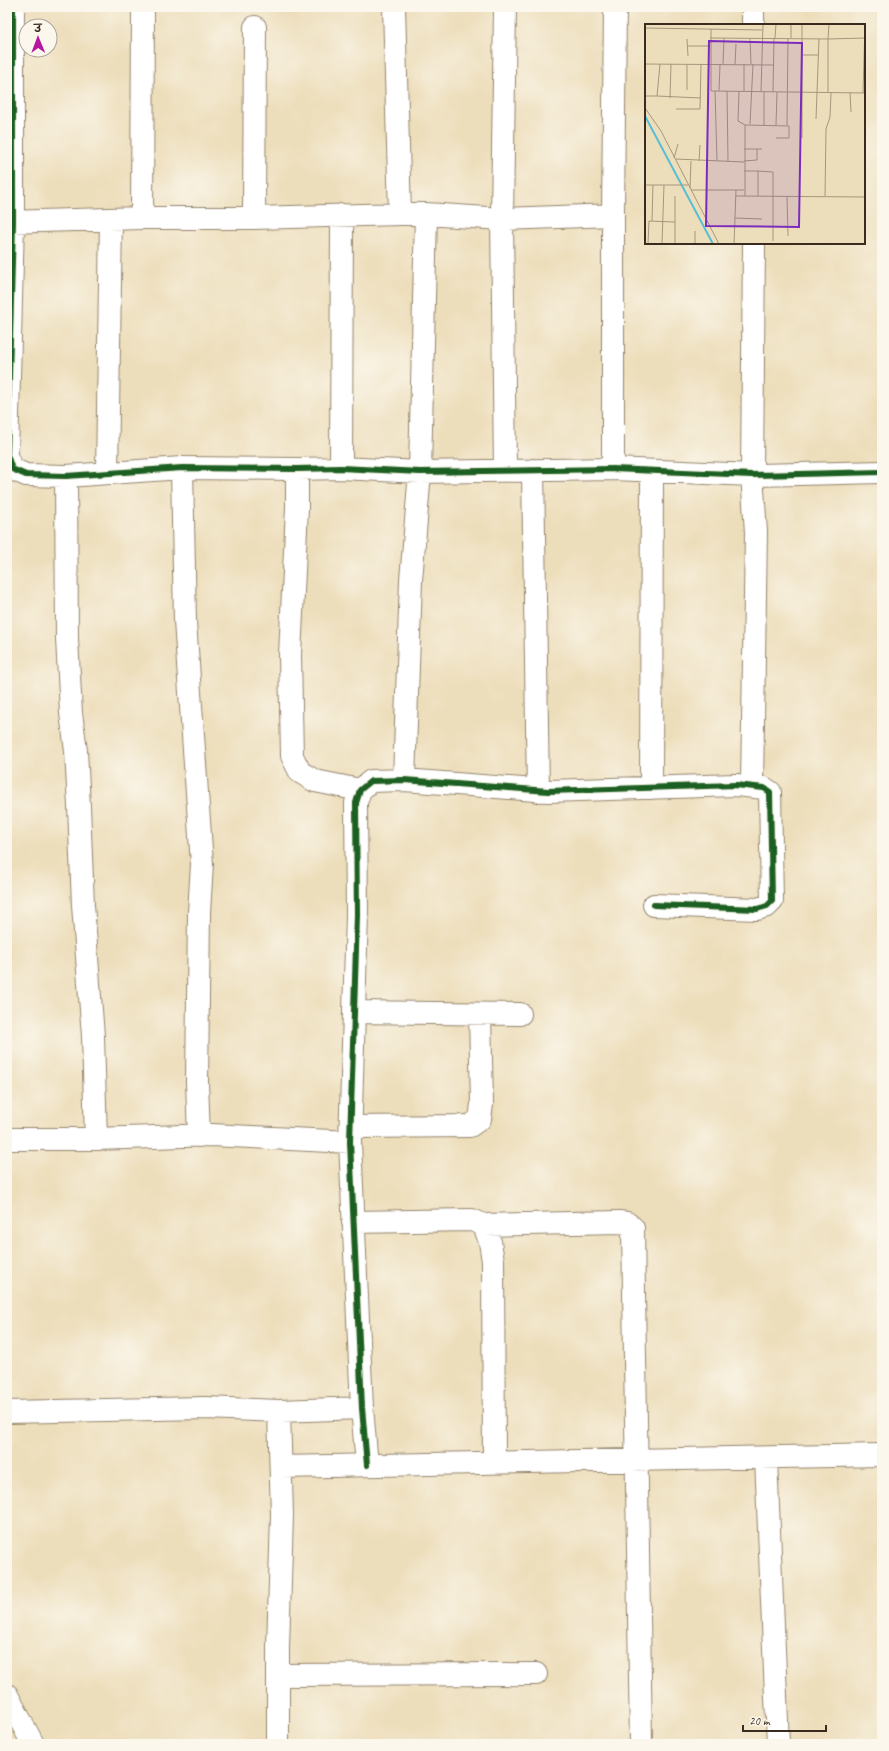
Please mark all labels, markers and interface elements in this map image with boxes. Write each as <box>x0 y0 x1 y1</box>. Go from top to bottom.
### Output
north arrow <box>18 18 58 58</box>
text: उ <box>33 21 43 35</box>
inset map <box>645 24 865 244</box>
scale bar <box>743 1707 826 1733</box>
text: 20 m <box>749 1713 771 1729</box>

